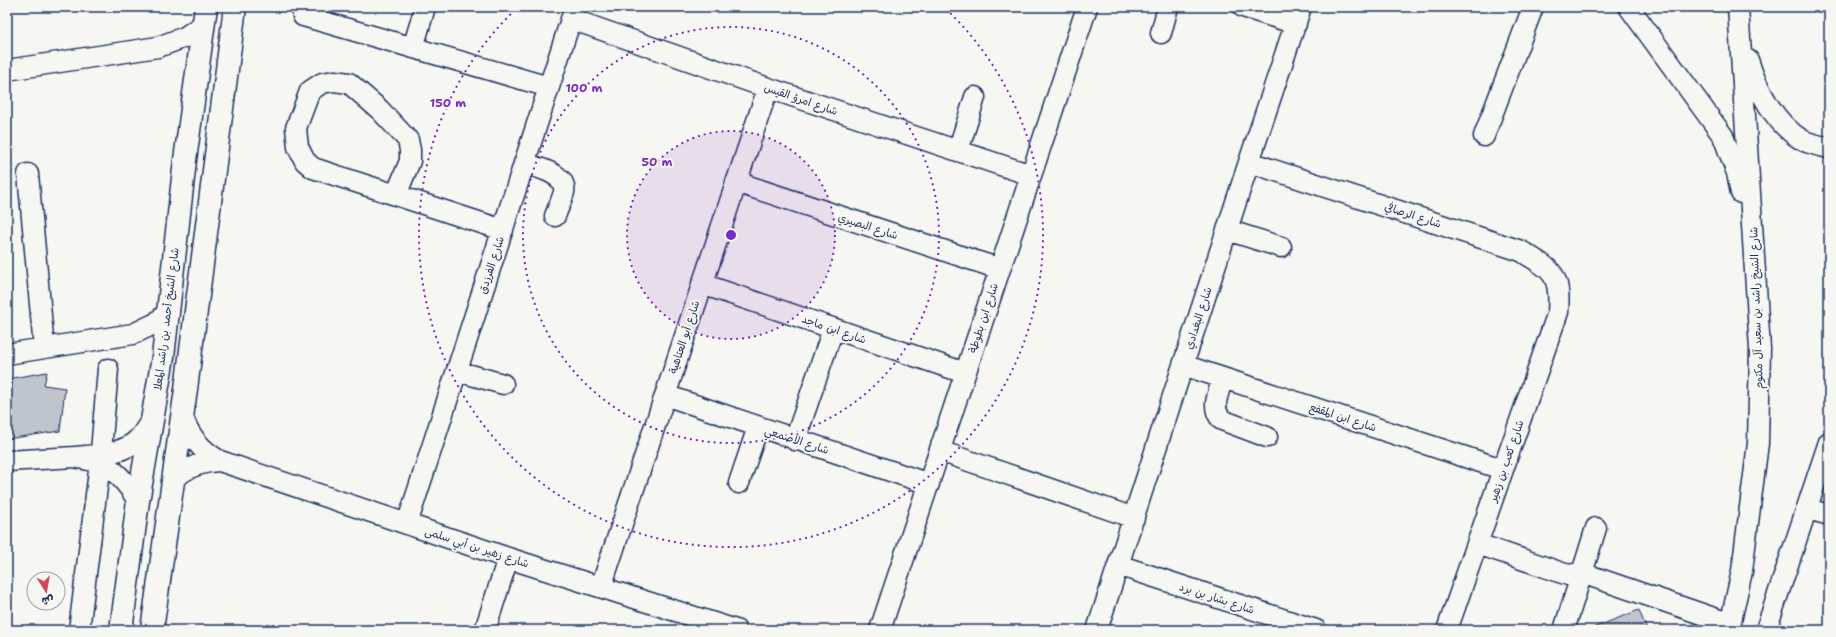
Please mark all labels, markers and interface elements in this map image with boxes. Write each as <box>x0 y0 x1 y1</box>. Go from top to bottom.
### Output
text: 100 m <box>566 80 603 96</box>
street label: شارع امرؤ القيس <box>762 80 840 120</box>
text: 150 m <box>430 95 466 111</box>
text: 50 m <box>642 154 673 170</box>
street label: شارع الرصافي <box>1382 198 1443 233</box>
street label: شارع البصيري <box>836 210 900 244</box>
street label: شارع الشيخ راشد بن سعيد آل مكتوم <box>1746 226 1768 389</box>
centre of rings <box>724 228 738 242</box>
street label: شارع الفرزدق <box>475 234 509 296</box>
street label: شارع الشيخ أحمد بن راشد المعلا <box>150 247 184 391</box>
street label: شارع ابن بطوطة <box>965 281 1003 355</box>
street label: شارع البغدادي <box>1181 285 1217 352</box>
street label: شارع أبو العتاهية <box>666 299 704 376</box>
street label: شارع ابن ماجد <box>799 311 868 348</box>
street label: شارع ابن المقفع <box>1307 400 1378 436</box>
street label: شارع كعب بن زهير <box>1485 418 1528 505</box>
street label: شارع الأصمعي <box>762 423 831 461</box>
street label: شارع زهير بن أبي سلمى <box>422 524 531 574</box>
north arrow <box>26 571 66 611</box>
street label: شارع بشار بن برد <box>1177 579 1256 619</box>
text: ش <box>40 592 55 609</box>

